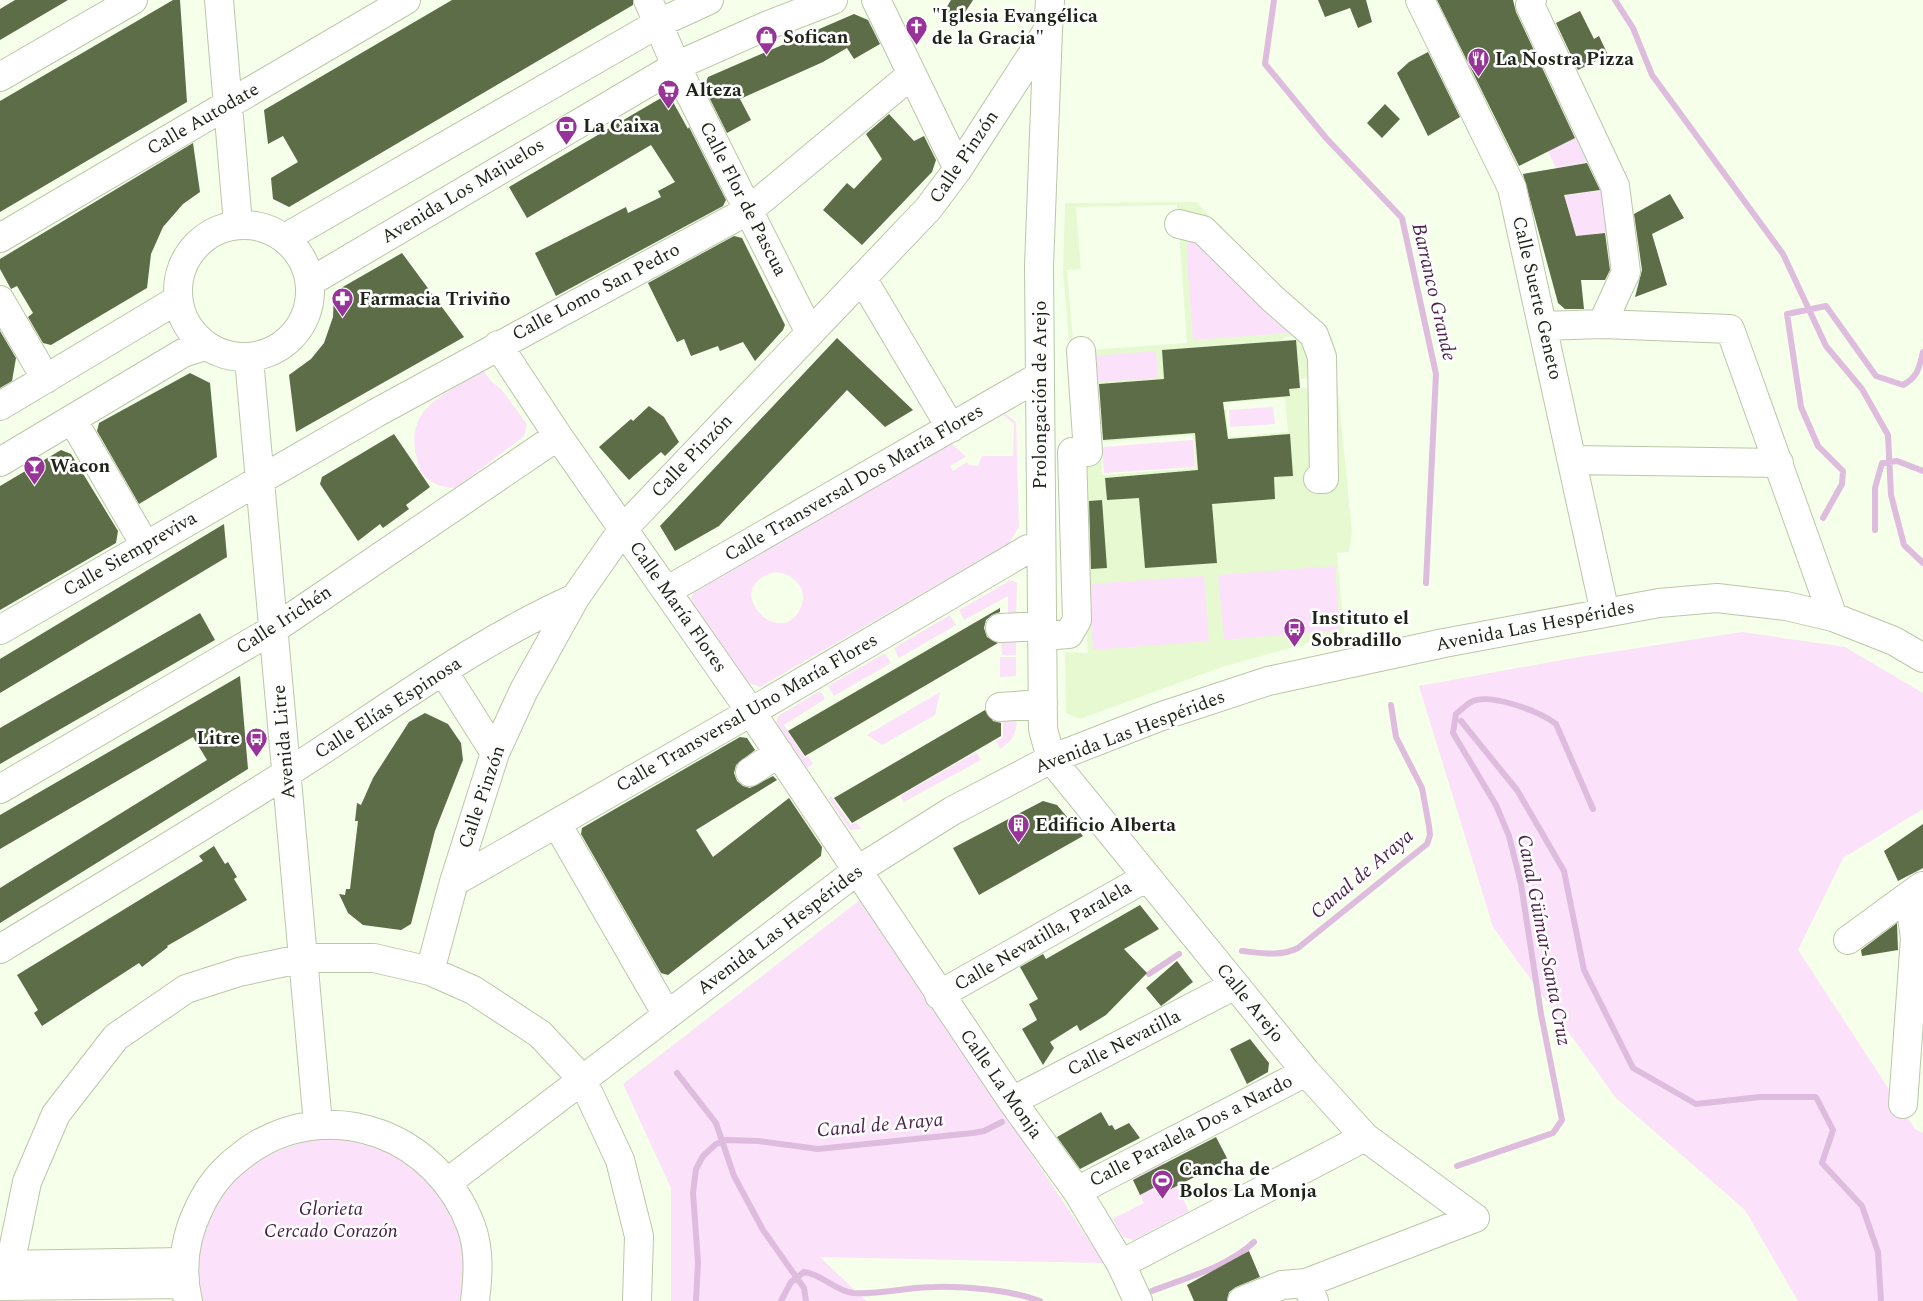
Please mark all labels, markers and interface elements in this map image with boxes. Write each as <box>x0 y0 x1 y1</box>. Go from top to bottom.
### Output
place label: "Iglesia Evangélica de la Gracia" <box>932 2 1098 53</box>
church icon: "Iglesia Evangélica de la Gracia" <box>904 15 928 46</box>
place label: Sofican <box>783 23 849 52</box>
shop icon: Sofican <box>755 25 779 56</box>
place label: La Nostra Pizza <box>1495 45 1634 74</box>
restaurant icon: La Nostra Pizza <box>1467 47 1491 78</box>
street label: Calle Autodate <box>141 75 265 163</box>
place label: Alteza <box>685 76 742 105</box>
supermarket icon: Alteza <box>657 78 681 109</box>
street label: Calle Pinzón <box>922 104 1006 210</box>
place label: La Caixa <box>583 112 660 141</box>
bank icon: La Caixa <box>555 114 579 145</box>
street label: Calle Flor de Pascua <box>691 117 795 282</box>
street label: Avenida Los Majuelos <box>376 131 550 251</box>
street label: Calle Suerte Geneto <box>1504 213 1570 383</box>
water label: Barranco Grande <box>1404 220 1464 364</box>
street label: Calle Lomo San Pedro <box>507 235 685 349</box>
place label: Farmacia Triviño <box>359 285 511 314</box>
pharmacy icon: Farmacia Triviño <box>331 287 355 318</box>
street label: Prolongación de Arejo <box>1026 301 1055 489</box>
street label: Calle Transversal Dos María Flores <box>719 397 989 569</box>
street label: Calle Pinzón <box>644 407 740 505</box>
place label: Wacon <box>50 452 110 481</box>
bar icon: Wacon <box>22 454 46 485</box>
street label: Calle Siempreviva <box>58 503 203 604</box>
street label: Calle María Flores <box>622 535 734 679</box>
street label: Calle Irichén <box>230 578 338 662</box>
street label: Avenida Las Hespérides <box>1433 592 1637 660</box>
place label: Instituto el Sobradillo <box>1311 604 1409 655</box>
bus stop icon: Instituto el Sobradillo <box>1283 617 1307 648</box>
street label: Calle Transversal Uno María Flores <box>611 626 883 800</box>
street label: Calle Elías Espinosa <box>309 649 468 767</box>
street label: Avenida Las Hespérides <box>1031 682 1229 782</box>
street label: Avenida Litre <box>265 683 303 801</box>
place label: Litre <box>196 724 240 753</box>
bus stop icon: Litre <box>244 726 268 757</box>
street label: Calle Pinzón <box>451 741 513 853</box>
place label: Edificio Alberta <box>1035 811 1176 840</box>
building icon: Edificio Alberta <box>1007 813 1031 844</box>
water label: Canal de Araya <box>1304 822 1420 926</box>
water label: Canal Güímar-Santa Cruz <box>1509 832 1579 1048</box>
street label: Avenida Las Hespérides <box>691 858 869 1002</box>
street label: Calle Nevatilla, Paralela <box>949 873 1138 999</box>
street label: Calle Arejo <box>1209 957 1291 1049</box>
street label: Calle Nevatilla <box>1062 1002 1186 1084</box>
street label: Calle La Monja <box>952 1023 1050 1146</box>
street label: Calle Paralela Dos a Nardo <box>1084 1067 1298 1195</box>
water label: Canal de Araya <box>815 1105 945 1145</box>
place label: Cancha de Bolos La Monja <box>1179 1155 1317 1206</box>
sports icon: Cancha de Bolos La Monja <box>1151 1168 1175 1199</box>
park label: Glorieta Cercado Corazón <box>264 1195 398 1246</box>

